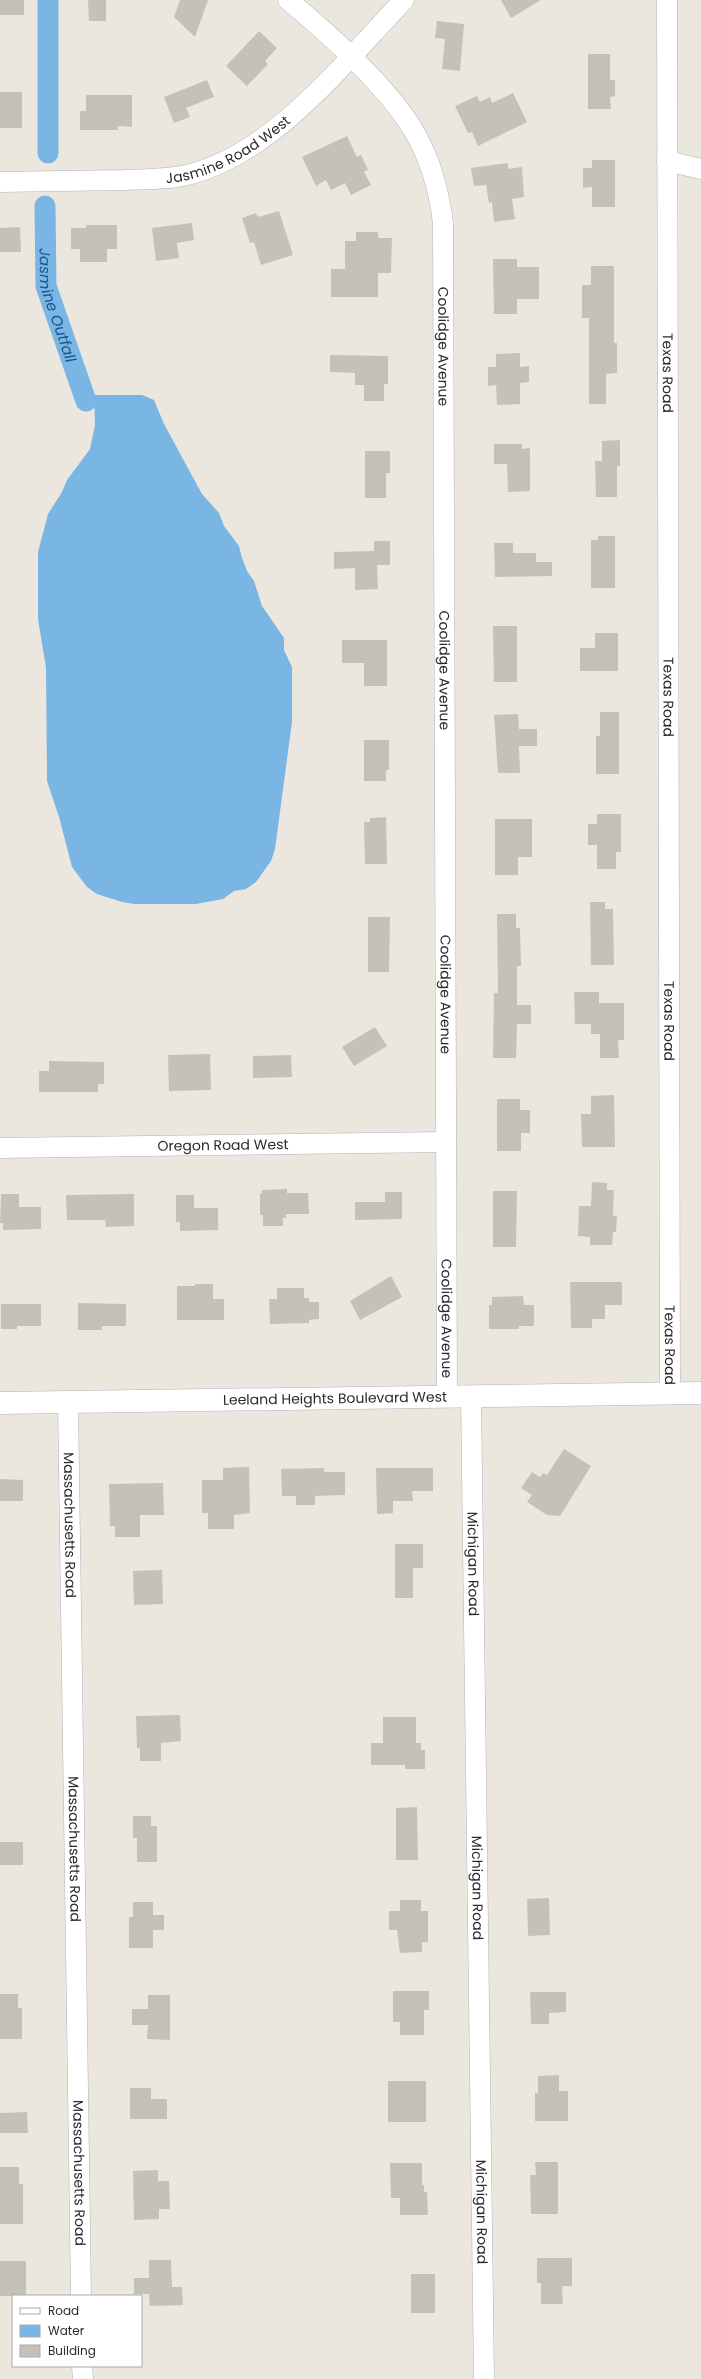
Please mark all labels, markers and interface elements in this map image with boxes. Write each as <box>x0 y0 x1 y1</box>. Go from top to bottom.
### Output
street label: Jasmine Road West <box>165 111 294 188</box>
water label: Jasmine Outfall <box>35 248 82 365</box>
street label: Coolidge Avenue <box>433 287 454 407</box>
street label: Texas Road <box>658 333 678 413</box>
street label: Coolidge Avenue <box>434 611 455 731</box>
street label: Texas Road <box>658 657 679 737</box>
street label: Coolidge Avenue <box>435 935 456 1055</box>
street label: Texas Road <box>659 981 679 1061</box>
street label: Oregon Road West <box>157 1134 289 1156</box>
street label: Coolidge Avenue <box>437 1259 457 1379</box>
street label: Texas Road <box>660 1305 680 1385</box>
street label: Leeland Heights Boulevard West <box>223 1387 447 1410</box>
street label: Massachusetts Road <box>59 1452 81 1598</box>
street label: Michigan Road <box>463 1512 484 1616</box>
street label: Massachusetts Road <box>63 1776 86 1922</box>
street label: Michigan Road <box>467 1836 488 1940</box>
street label: Massachusetts Road <box>68 2100 90 2246</box>
street label: Michigan Road <box>471 2160 492 2264</box>
legend <box>12 2295 142 2367</box>
text: Road <box>48 2302 79 2319</box>
text: Water <box>48 2322 85 2339</box>
text: Building <box>48 2342 96 2359</box>

